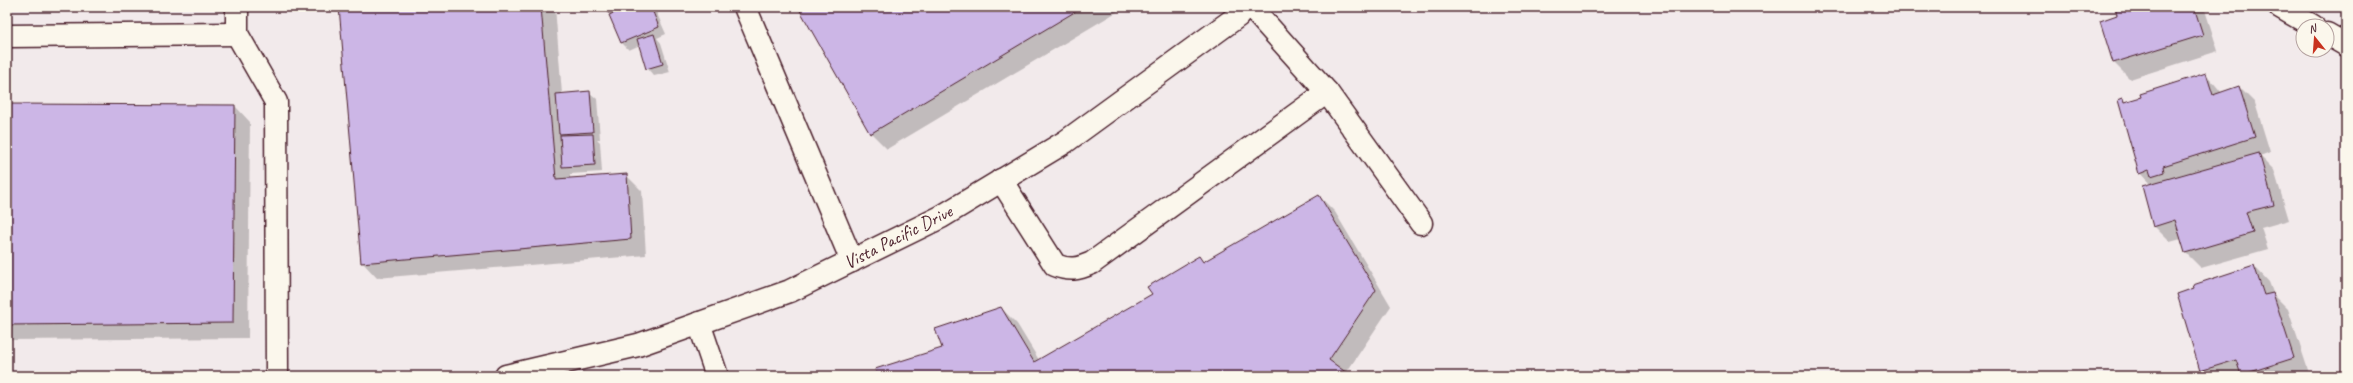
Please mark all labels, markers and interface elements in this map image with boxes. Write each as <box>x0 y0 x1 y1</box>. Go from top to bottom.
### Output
north arrow <box>2295 18 2335 58</box>
text: N <box>2307 20 2319 36</box>
street label: Vista Pacific Drive <box>840 199 958 275</box>

